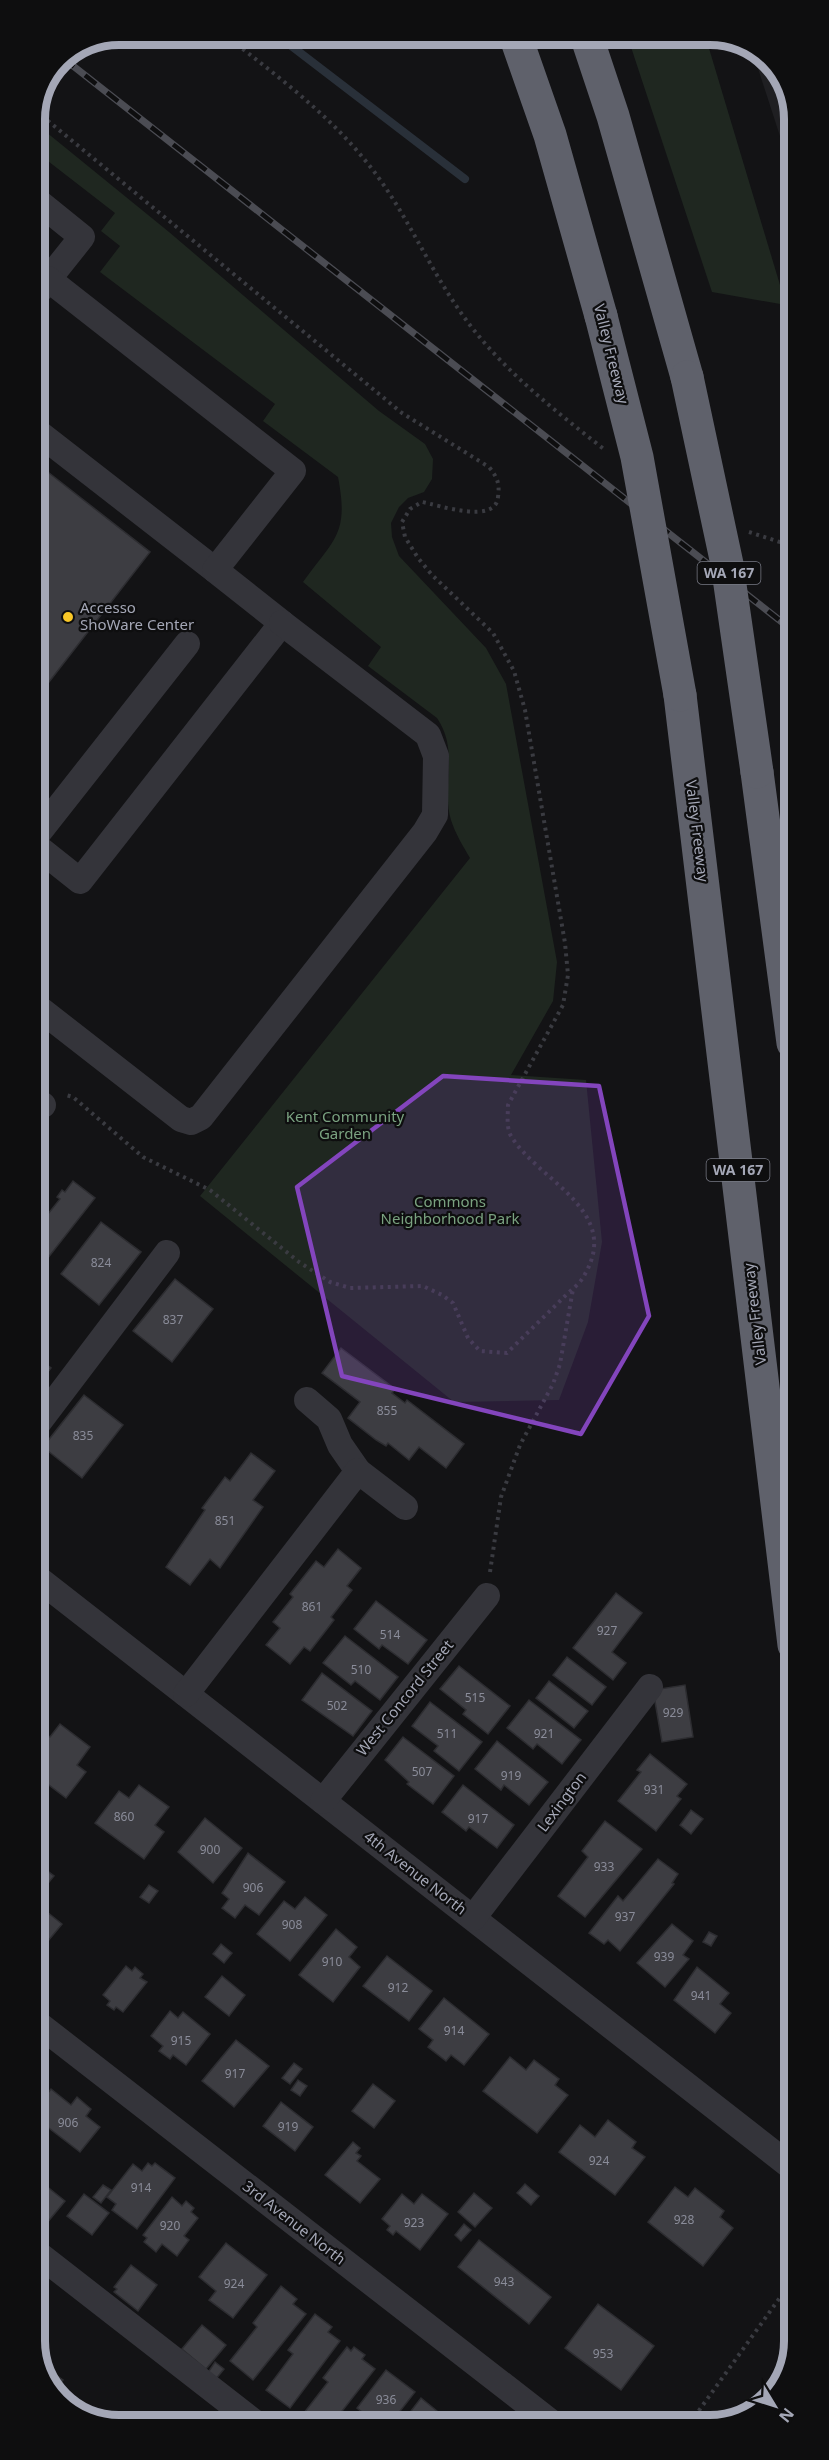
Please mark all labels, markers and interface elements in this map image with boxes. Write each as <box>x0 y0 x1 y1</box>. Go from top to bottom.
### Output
street label: Valley Freeway <box>590 301 634 406</box>
road number: WA 167 <box>698 562 760 584</box>
place label: Accesso ShoWare Center <box>80 597 194 634</box>
marker: Accesso ShoWare Center <box>61 610 75 624</box>
street label: Valley Freeway <box>682 779 714 883</box>
park label: Kent Community Garden <box>286 1106 405 1143</box>
road number: WA 167 <box>706 1159 770 1181</box>
park label: Commons Neighborhood Park <box>381 1191 519 1228</box>
house number: 824 <box>91 1254 111 1271</box>
street label: Valley Freeway <box>738 1262 770 1366</box>
house number: 837 <box>163 1311 183 1328</box>
house number: 855 <box>377 1402 397 1419</box>
house number: 835 <box>73 1427 93 1444</box>
house number: 851 <box>215 1512 235 1529</box>
house number: 861 <box>302 1598 322 1615</box>
house number: 927 <box>597 1622 617 1639</box>
house number: 514 <box>380 1626 400 1643</box>
street label: West Concord Street <box>351 1635 458 1759</box>
house number: 510 <box>351 1661 371 1678</box>
house number: 515 <box>465 1689 485 1706</box>
house number: 502 <box>327 1697 347 1714</box>
house number: 929 <box>663 1704 683 1721</box>
house number: 511 <box>437 1725 457 1742</box>
house number: 921 <box>534 1725 554 1742</box>
house number: 507 <box>412 1763 432 1780</box>
house number: 919 <box>501 1767 521 1784</box>
street label: Lexington <box>532 1767 590 1835</box>
house number: 931 <box>644 1781 664 1798</box>
house number: 860 <box>114 1808 134 1825</box>
house number: 917 <box>468 1810 488 1827</box>
street label: 4th Avenue North <box>360 1826 471 1919</box>
house number: 900 <box>200 1841 220 1858</box>
house number: 933 <box>594 1858 614 1875</box>
house number: 906 <box>243 1879 263 1896</box>
house number: 937 <box>615 1908 635 1925</box>
house number: 908 <box>282 1916 302 1933</box>
house number: 939 <box>654 1948 674 1965</box>
house number: 910 <box>322 1953 342 1970</box>
house number: 912 <box>388 1979 408 1996</box>
house number: 941 <box>691 1987 711 2004</box>
house number: 914 <box>444 2022 464 2039</box>
house number: 915 <box>171 2032 191 2049</box>
house number: 917 <box>225 2065 245 2082</box>
house number: 906 <box>58 2114 78 2131</box>
house number: 919 <box>278 2118 298 2135</box>
house number: 924 <box>589 2152 609 2169</box>
street label: 3rd Avenue North <box>239 2176 350 2269</box>
house number: 914 <box>131 2179 151 2196</box>
house number: 928 <box>674 2211 694 2228</box>
house number: 923 <box>404 2214 424 2231</box>
house number: 920 <box>160 2217 180 2234</box>
house number: 943 <box>494 2273 514 2290</box>
house number: 924 <box>224 2275 244 2292</box>
house number: 953 <box>593 2345 613 2362</box>
north arrow <box>745 2376 805 2436</box>
house number: 936 <box>376 2391 396 2408</box>
text: N <box>774 2403 799 2427</box>

